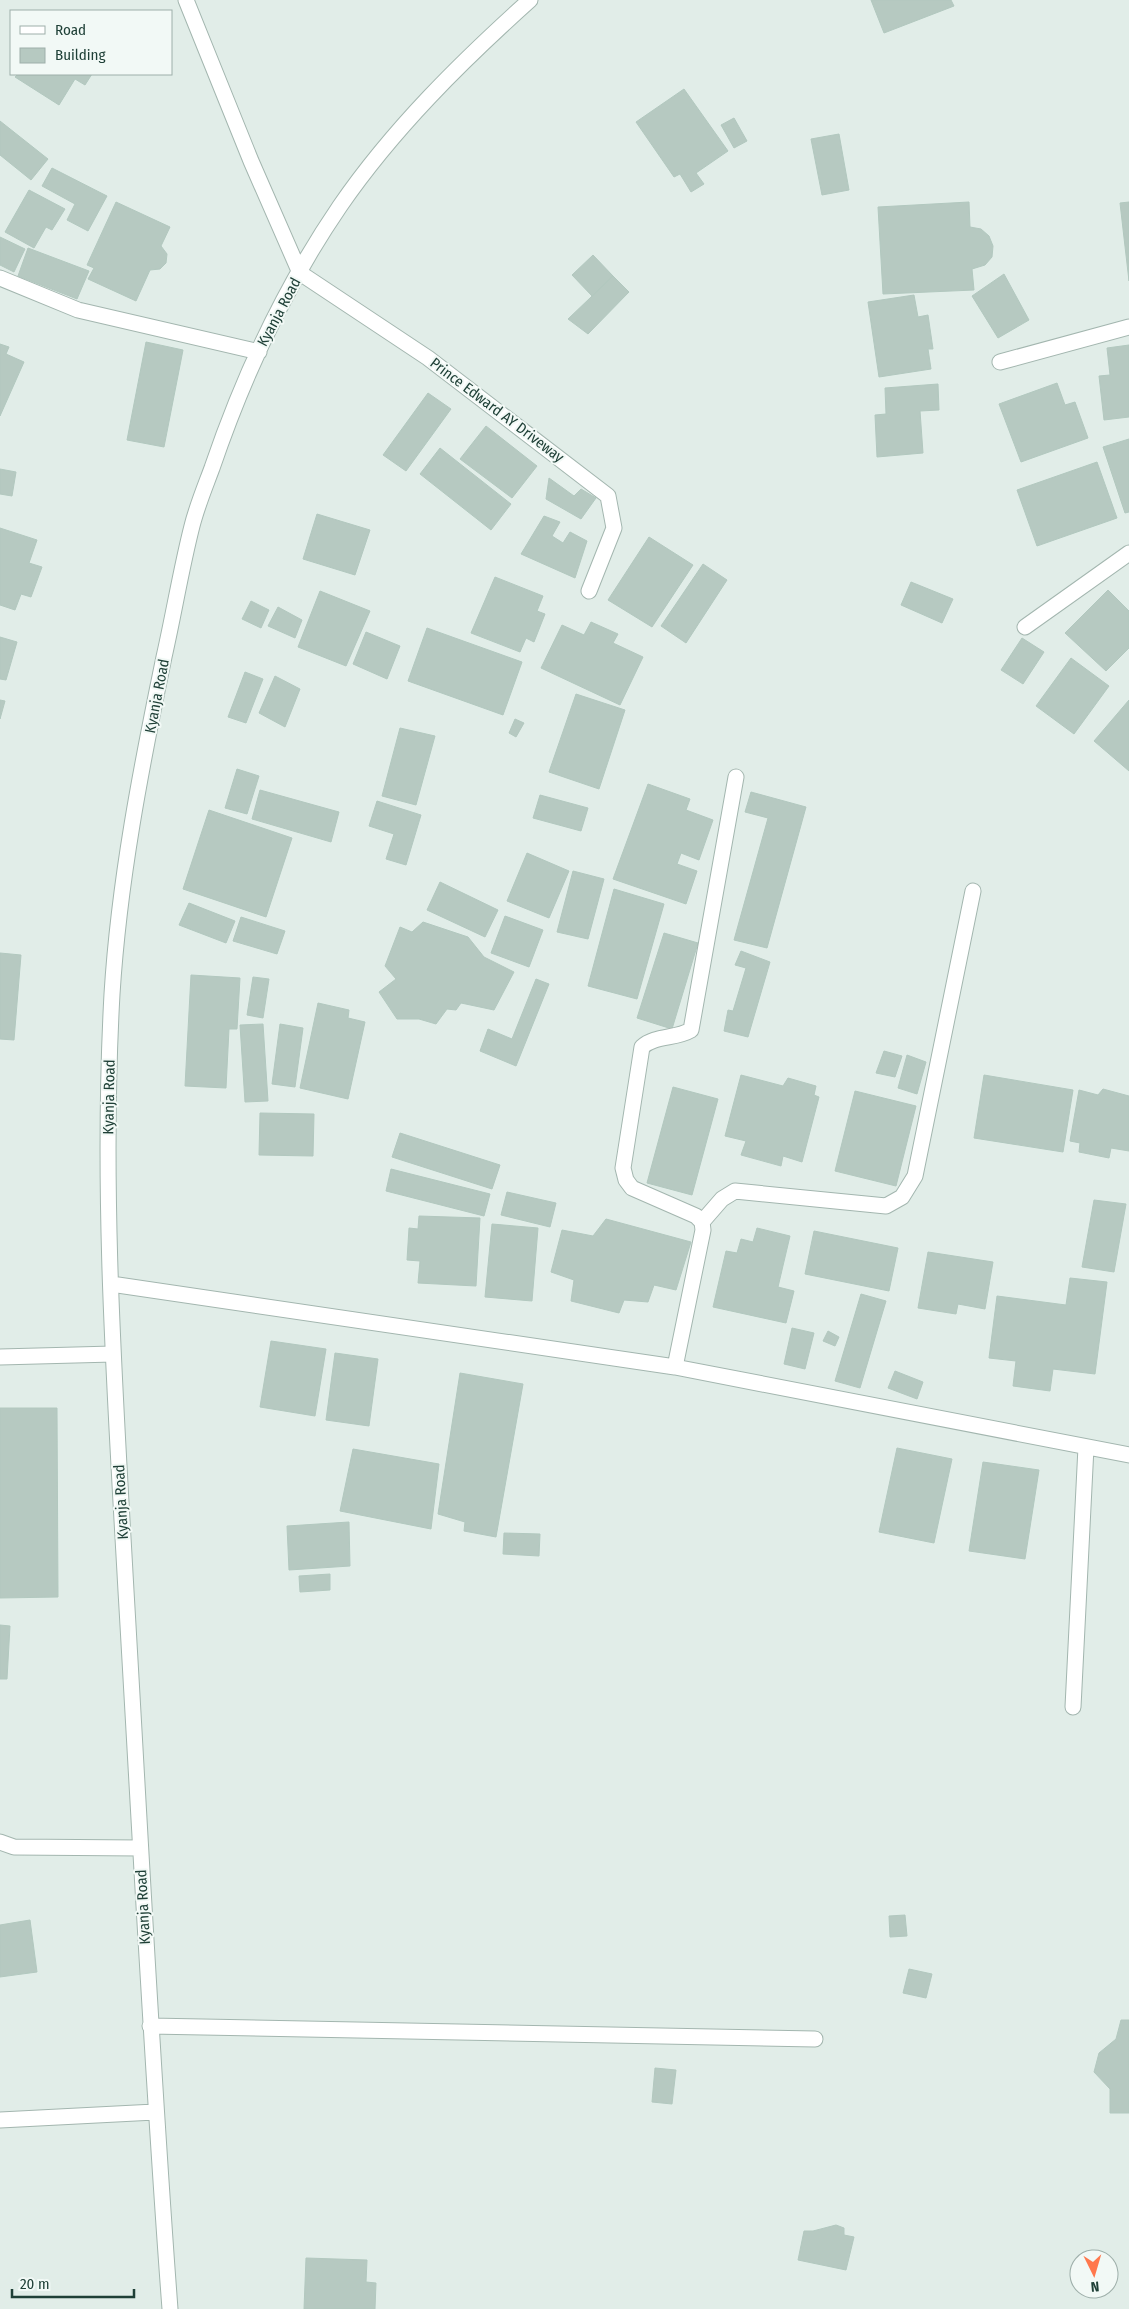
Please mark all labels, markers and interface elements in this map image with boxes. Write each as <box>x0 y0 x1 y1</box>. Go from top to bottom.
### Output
legend <box>10 10 172 75</box>
text: Road <box>55 21 86 39</box>
text: Building <box>55 46 106 64</box>
street label: Kyanja Road <box>253 275 305 349</box>
street label: Prince Edward AY Driveway <box>426 354 568 466</box>
street label: Kyanja Road <box>141 657 173 735</box>
street label: Kyanja Road <box>99 1059 119 1135</box>
street label: Kyanja Road <box>110 1464 132 1540</box>
street label: Kyanja Road <box>132 1869 154 1945</box>
north arrow <box>1069 2249 1119 2299</box>
scale bar <box>12 2266 135 2298</box>
text: 20 m <box>20 2275 50 2293</box>
text: N <box>1090 2278 1100 2295</box>

